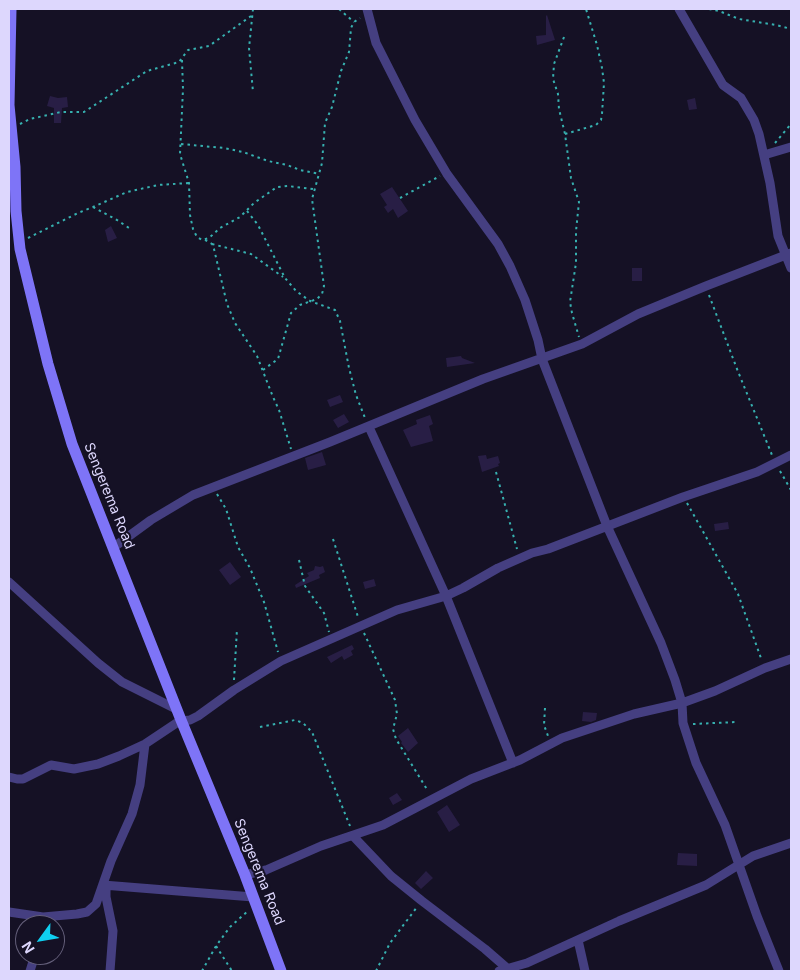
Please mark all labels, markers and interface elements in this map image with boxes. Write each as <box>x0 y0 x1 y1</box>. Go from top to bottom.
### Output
street label: Sengerema Road <box>80 440 138 552</box>
street label: Sengerema Road <box>230 816 288 928</box>
north arrow <box>15 915 65 965</box>
text: N <box>18 939 38 957</box>

